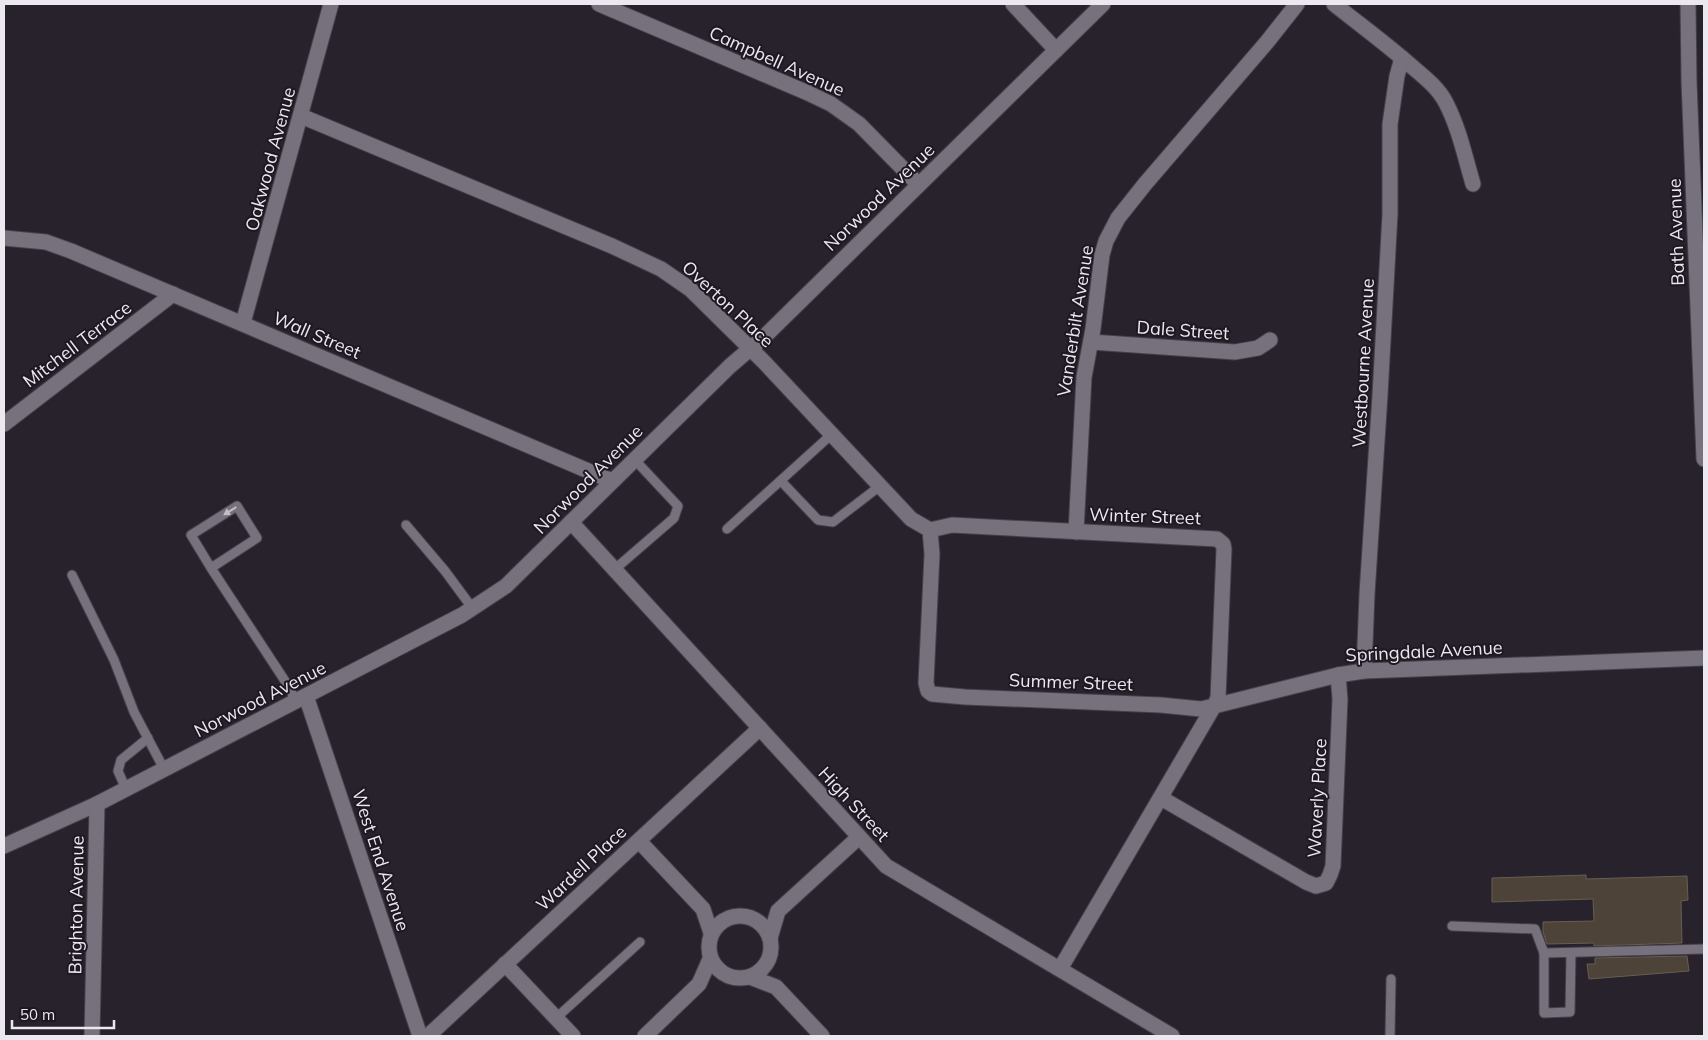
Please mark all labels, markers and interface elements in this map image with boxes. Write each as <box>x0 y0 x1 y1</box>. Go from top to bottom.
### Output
street label: Campbell Avenue <box>706 21 848 101</box>
street label: Oakwood Avenue <box>240 85 300 233</box>
street label: Norwood Avenue <box>819 138 939 256</box>
street label: Bath Avenue <box>1663 178 1689 286</box>
street label: Vanderbilt Avenue <box>1052 244 1098 398</box>
street label: Overton Place <box>677 256 779 352</box>
street label: Westbourne Avenue <box>1347 278 1379 448</box>
street label: Mitchell Terrace <box>18 296 136 392</box>
street label: Wall Street <box>270 306 364 364</box>
street label: Dale Street <box>1136 315 1230 345</box>
street label: Norwood Avenue <box>529 420 647 538</box>
street label: Winter Street <box>1089 503 1201 529</box>
one-way arrow <box>223 506 237 515</box>
street label: Springdale Avenue <box>1345 635 1503 667</box>
street label: Norwood Avenue <box>190 656 330 742</box>
street label: Summer Street <box>1009 668 1133 696</box>
street label: Waverly Place <box>1302 738 1332 858</box>
street label: High Street <box>814 762 894 846</box>
street label: West End Avenue <box>347 786 415 934</box>
street label: Wardell Place <box>531 820 631 916</box>
street label: Brighton Avenue <box>63 835 89 975</box>
scale bar <box>12 998 115 1030</box>
text: 50 m <box>20 1005 55 1024</box>

